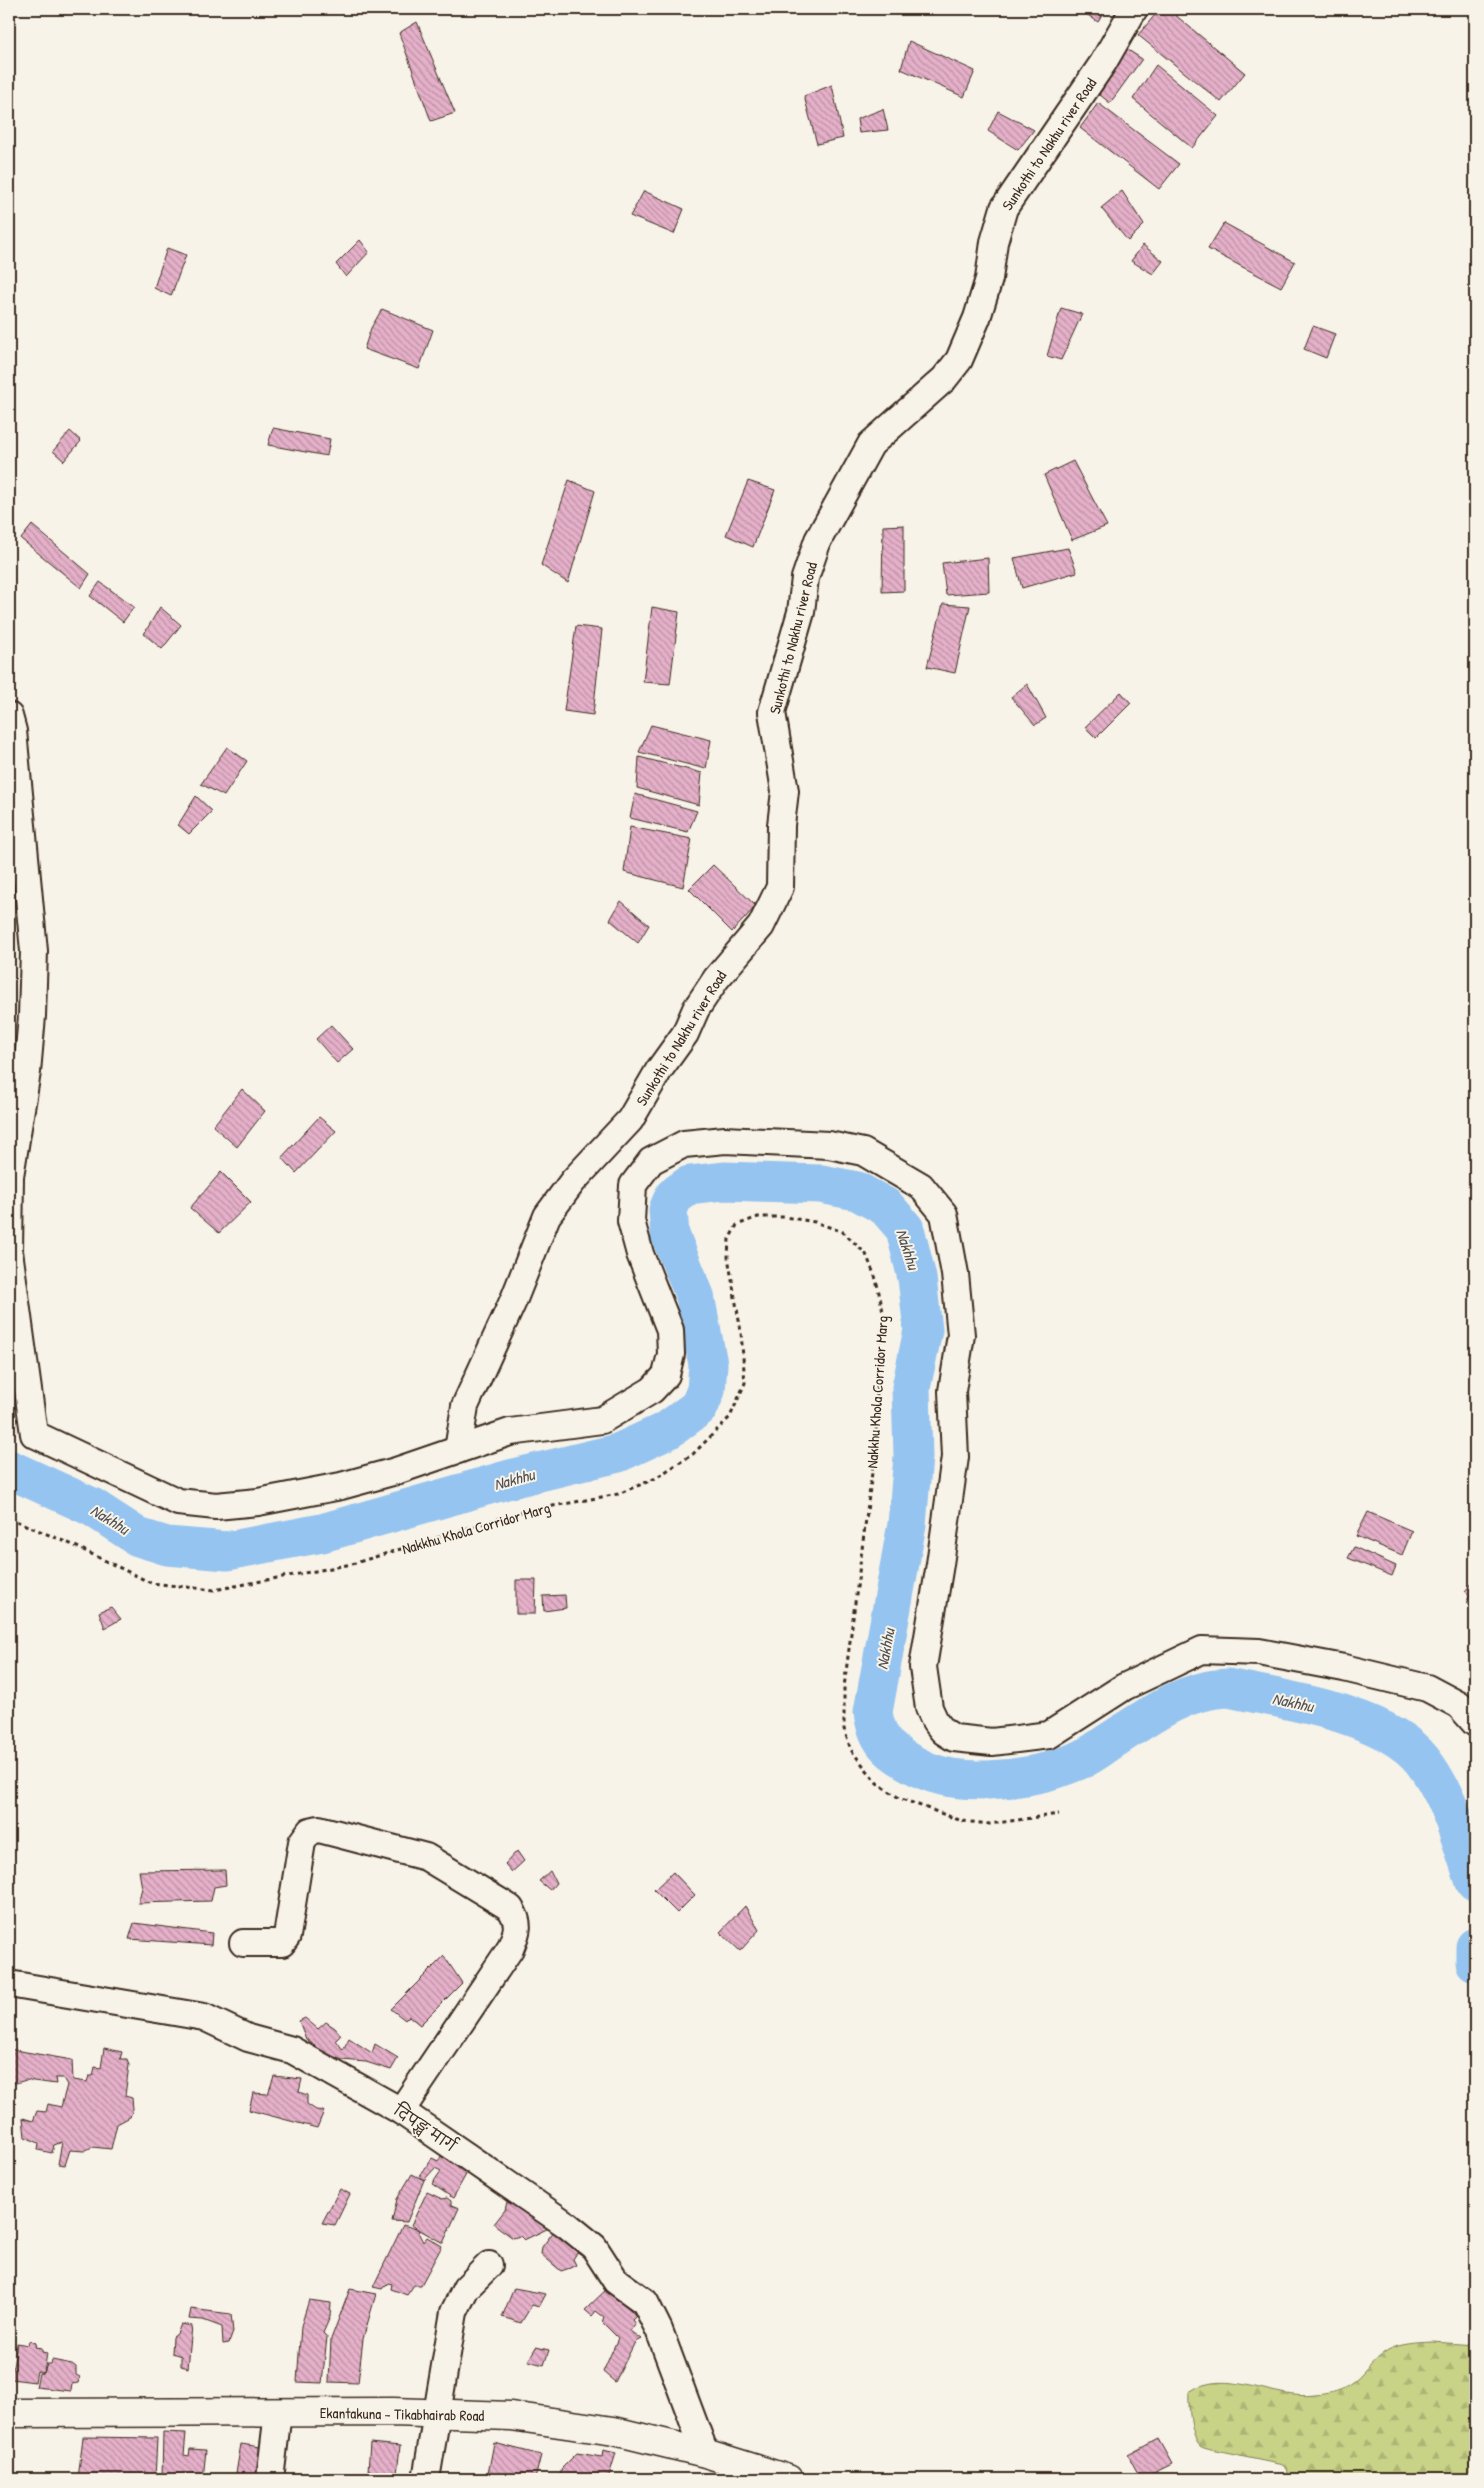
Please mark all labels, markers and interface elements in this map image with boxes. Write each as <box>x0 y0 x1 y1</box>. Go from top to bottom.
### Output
street label: Sunkothi to Nakhu river Road <box>997 74 1101 214</box>
street label: Sunkothi to Nakhu river Road <box>764 560 822 716</box>
street label: Sunkothi to Nakhu river Road <box>631 966 731 1110</box>
water label: Nakhhu <box>891 1226 925 1274</box>
street label: Nakkhu Khola Corridor Marg <box>861 1315 893 1469</box>
water label: Nakhhu <box>491 1463 538 1495</box>
street label: Nakkhu Khola Corridor Marg <box>400 1497 553 1559</box>
water label: Nakhhu <box>87 1499 135 1540</box>
water label: Nakhhu <box>871 1625 900 1671</box>
water label: Nakhhu <box>1271 1687 1317 1717</box>
street label: दिपङ्ख मार्ग <box>388 2098 461 2158</box>
street label: Ekantakuna - Tikabhairab Road <box>320 2402 485 2426</box>

